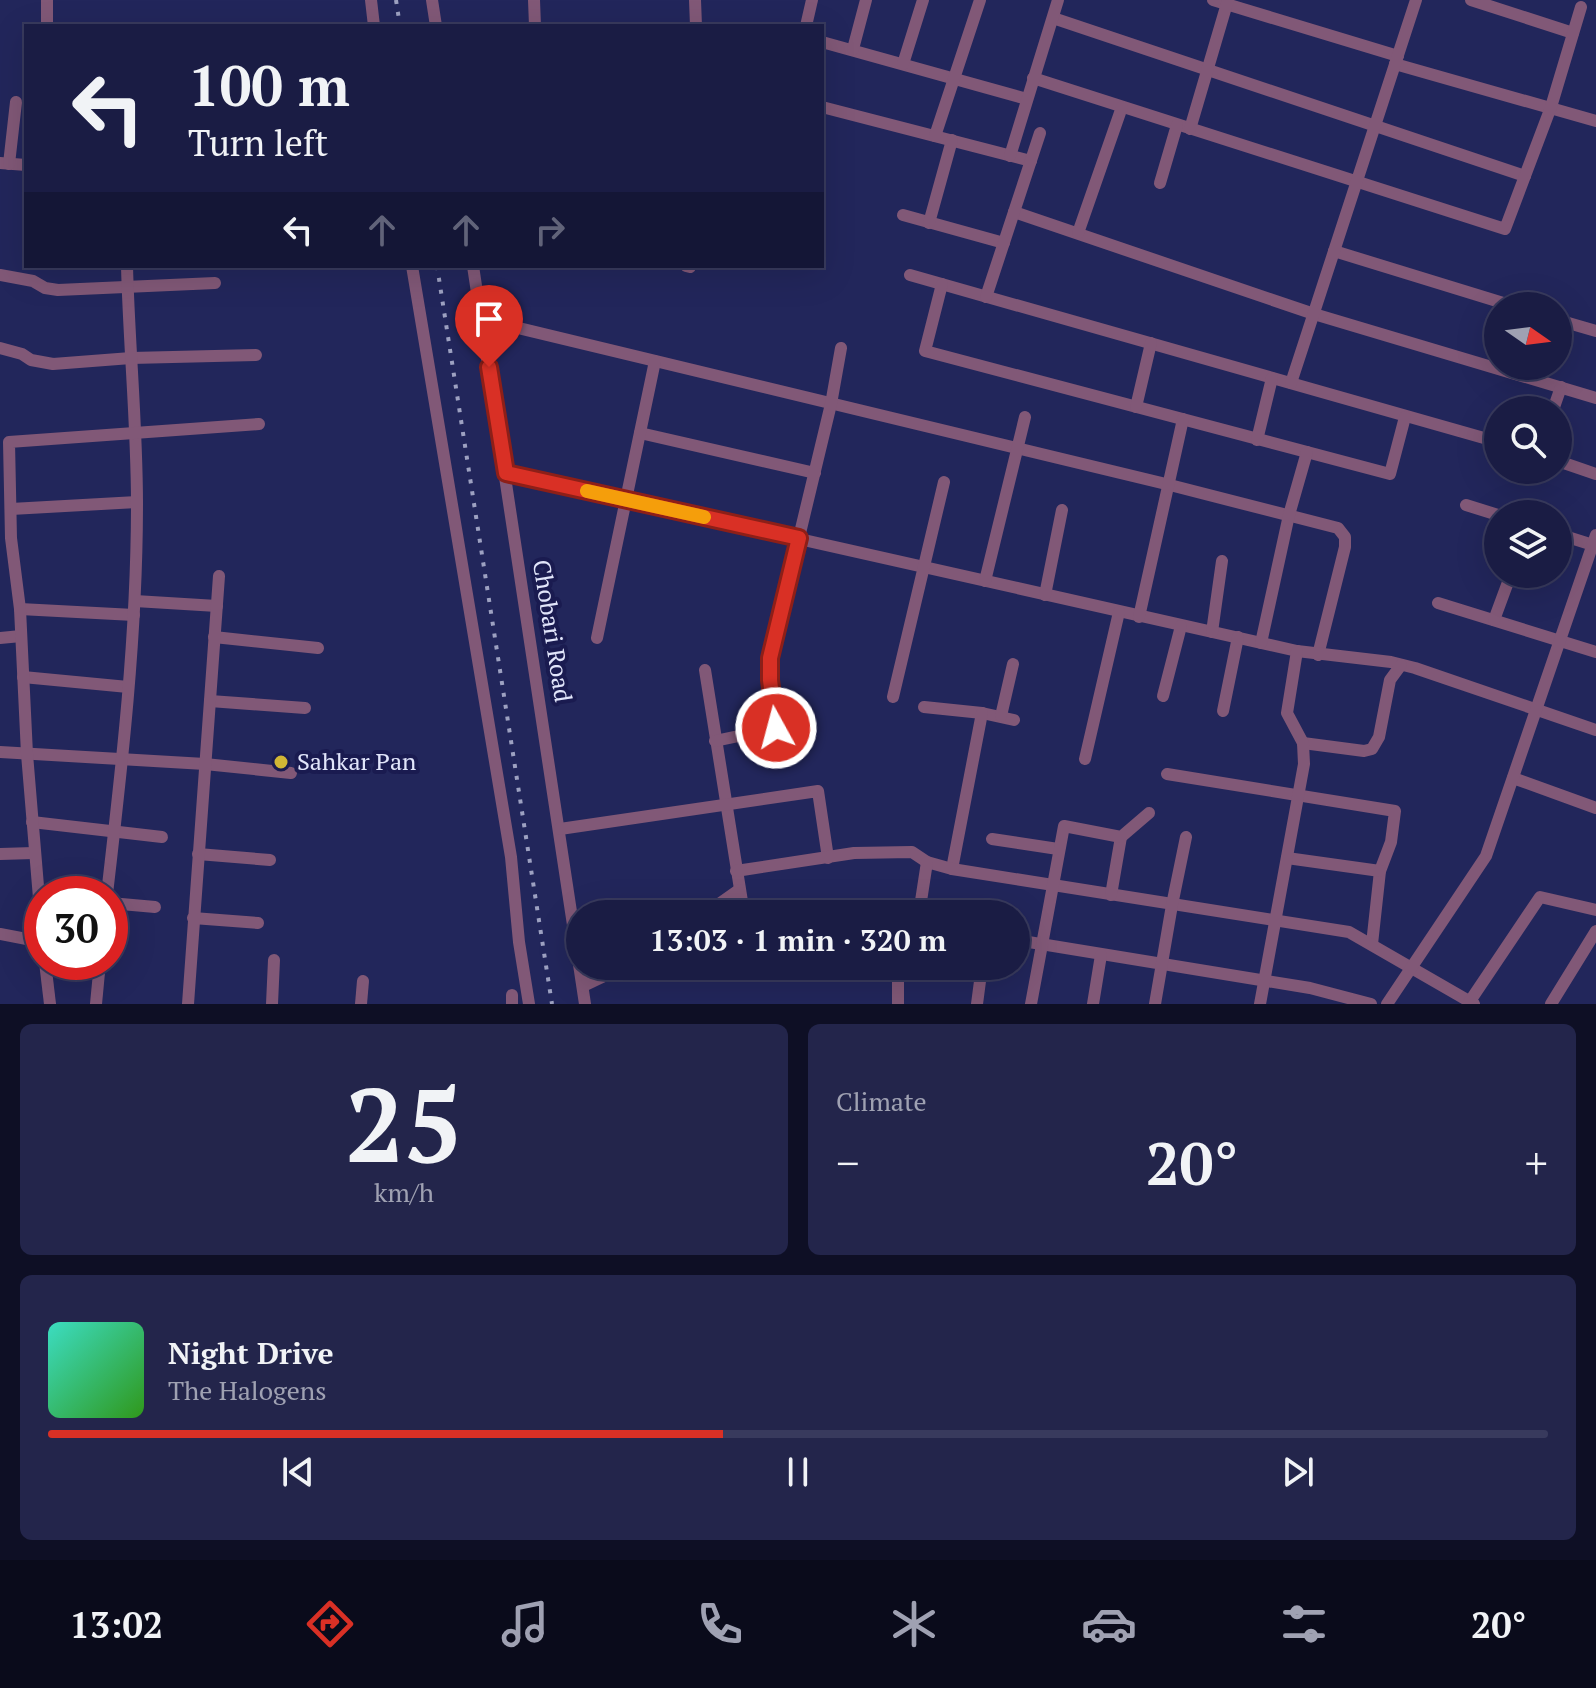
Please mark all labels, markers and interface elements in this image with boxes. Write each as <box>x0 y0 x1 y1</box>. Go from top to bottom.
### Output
text: 100 m <box>188 48 350 122</box>
icon: left <box>56 56 160 160</box>
text: Turn left <box>188 119 328 166</box>
icon: left <box>276 208 320 252</box>
icon: ahead <box>360 208 404 252</box>
icon: ahead <box>444 208 488 252</box>
icon: right <box>528 208 572 252</box>
pin <box>455 285 523 367</box>
north arrow <box>1484 292 1572 380</box>
map controls <box>1484 292 1572 588</box>
icon: arrive <box>467 297 511 341</box>
button: search <box>1484 396 1572 484</box>
button: layers <box>1484 500 1572 588</box>
street label: Chobari Road <box>526 557 580 704</box>
position arrow <box>734 686 818 770</box>
place label: Sahkar Pan <box>297 745 416 777</box>
marker: Sahkar Pan <box>272 753 290 771</box>
speed limit sign: 30 <box>24 876 128 980</box>
text: 13:03 · 1 min · 320 m <box>650 920 946 960</box>
text: 25 <box>345 1054 463 1192</box>
text: Climate <box>836 1084 927 1118</box>
text: 20° <box>1146 1123 1238 1202</box>
text: − <box>836 1133 859 1192</box>
text: + <box>1525 1133 1548 1192</box>
text: km/h <box>374 1175 434 1209</box>
text: Night Drive <box>168 1333 334 1373</box>
text: The Halogens <box>168 1373 326 1407</box>
icon: previous <box>276 1450 320 1494</box>
icon: pause <box>776 1450 820 1494</box>
icon: next <box>1276 1450 1320 1494</box>
icon: directions <box>302 1596 358 1652</box>
icon: music <box>497 1596 553 1652</box>
icon: phone <box>692 1596 748 1652</box>
icon: climate <box>886 1596 942 1652</box>
icon: car <box>1081 1596 1137 1652</box>
icon: filters <box>1276 1596 1332 1652</box>
text: 13:02 <box>69 1601 163 1648</box>
text: 20° <box>1471 1601 1526 1648</box>

